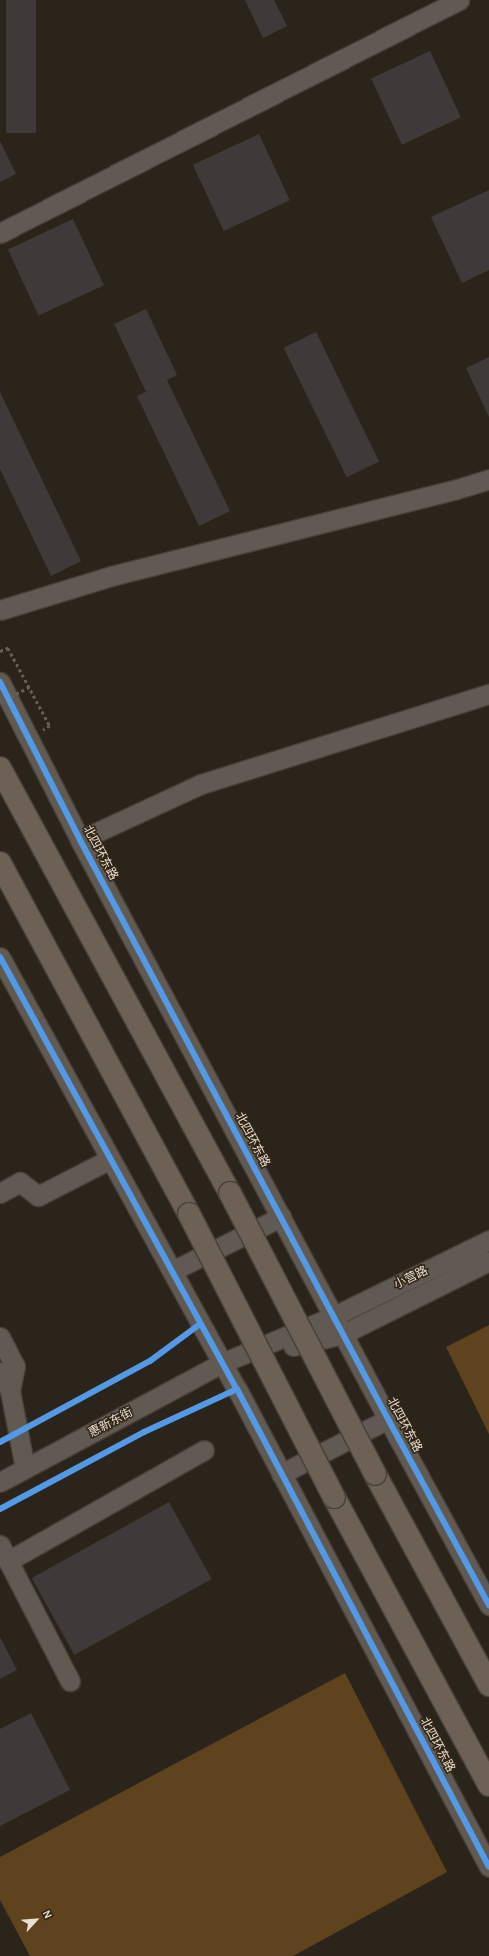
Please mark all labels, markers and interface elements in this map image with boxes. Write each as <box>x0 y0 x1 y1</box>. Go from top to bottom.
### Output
street label: 北四环东路 <box>80 823 120 883</box>
street label: 北四环东路 <box>232 1110 272 1170</box>
street label: 小营路 <box>392 1264 430 1292</box>
street label: 北四环东路 <box>384 1395 424 1455</box>
street label: 惠新东街 <box>86 1405 136 1441</box>
street label: 北四环东路 <box>417 1715 457 1775</box>
north arrow <box>16 1900 56 1940</box>
text: N <box>41 1909 54 1920</box>

